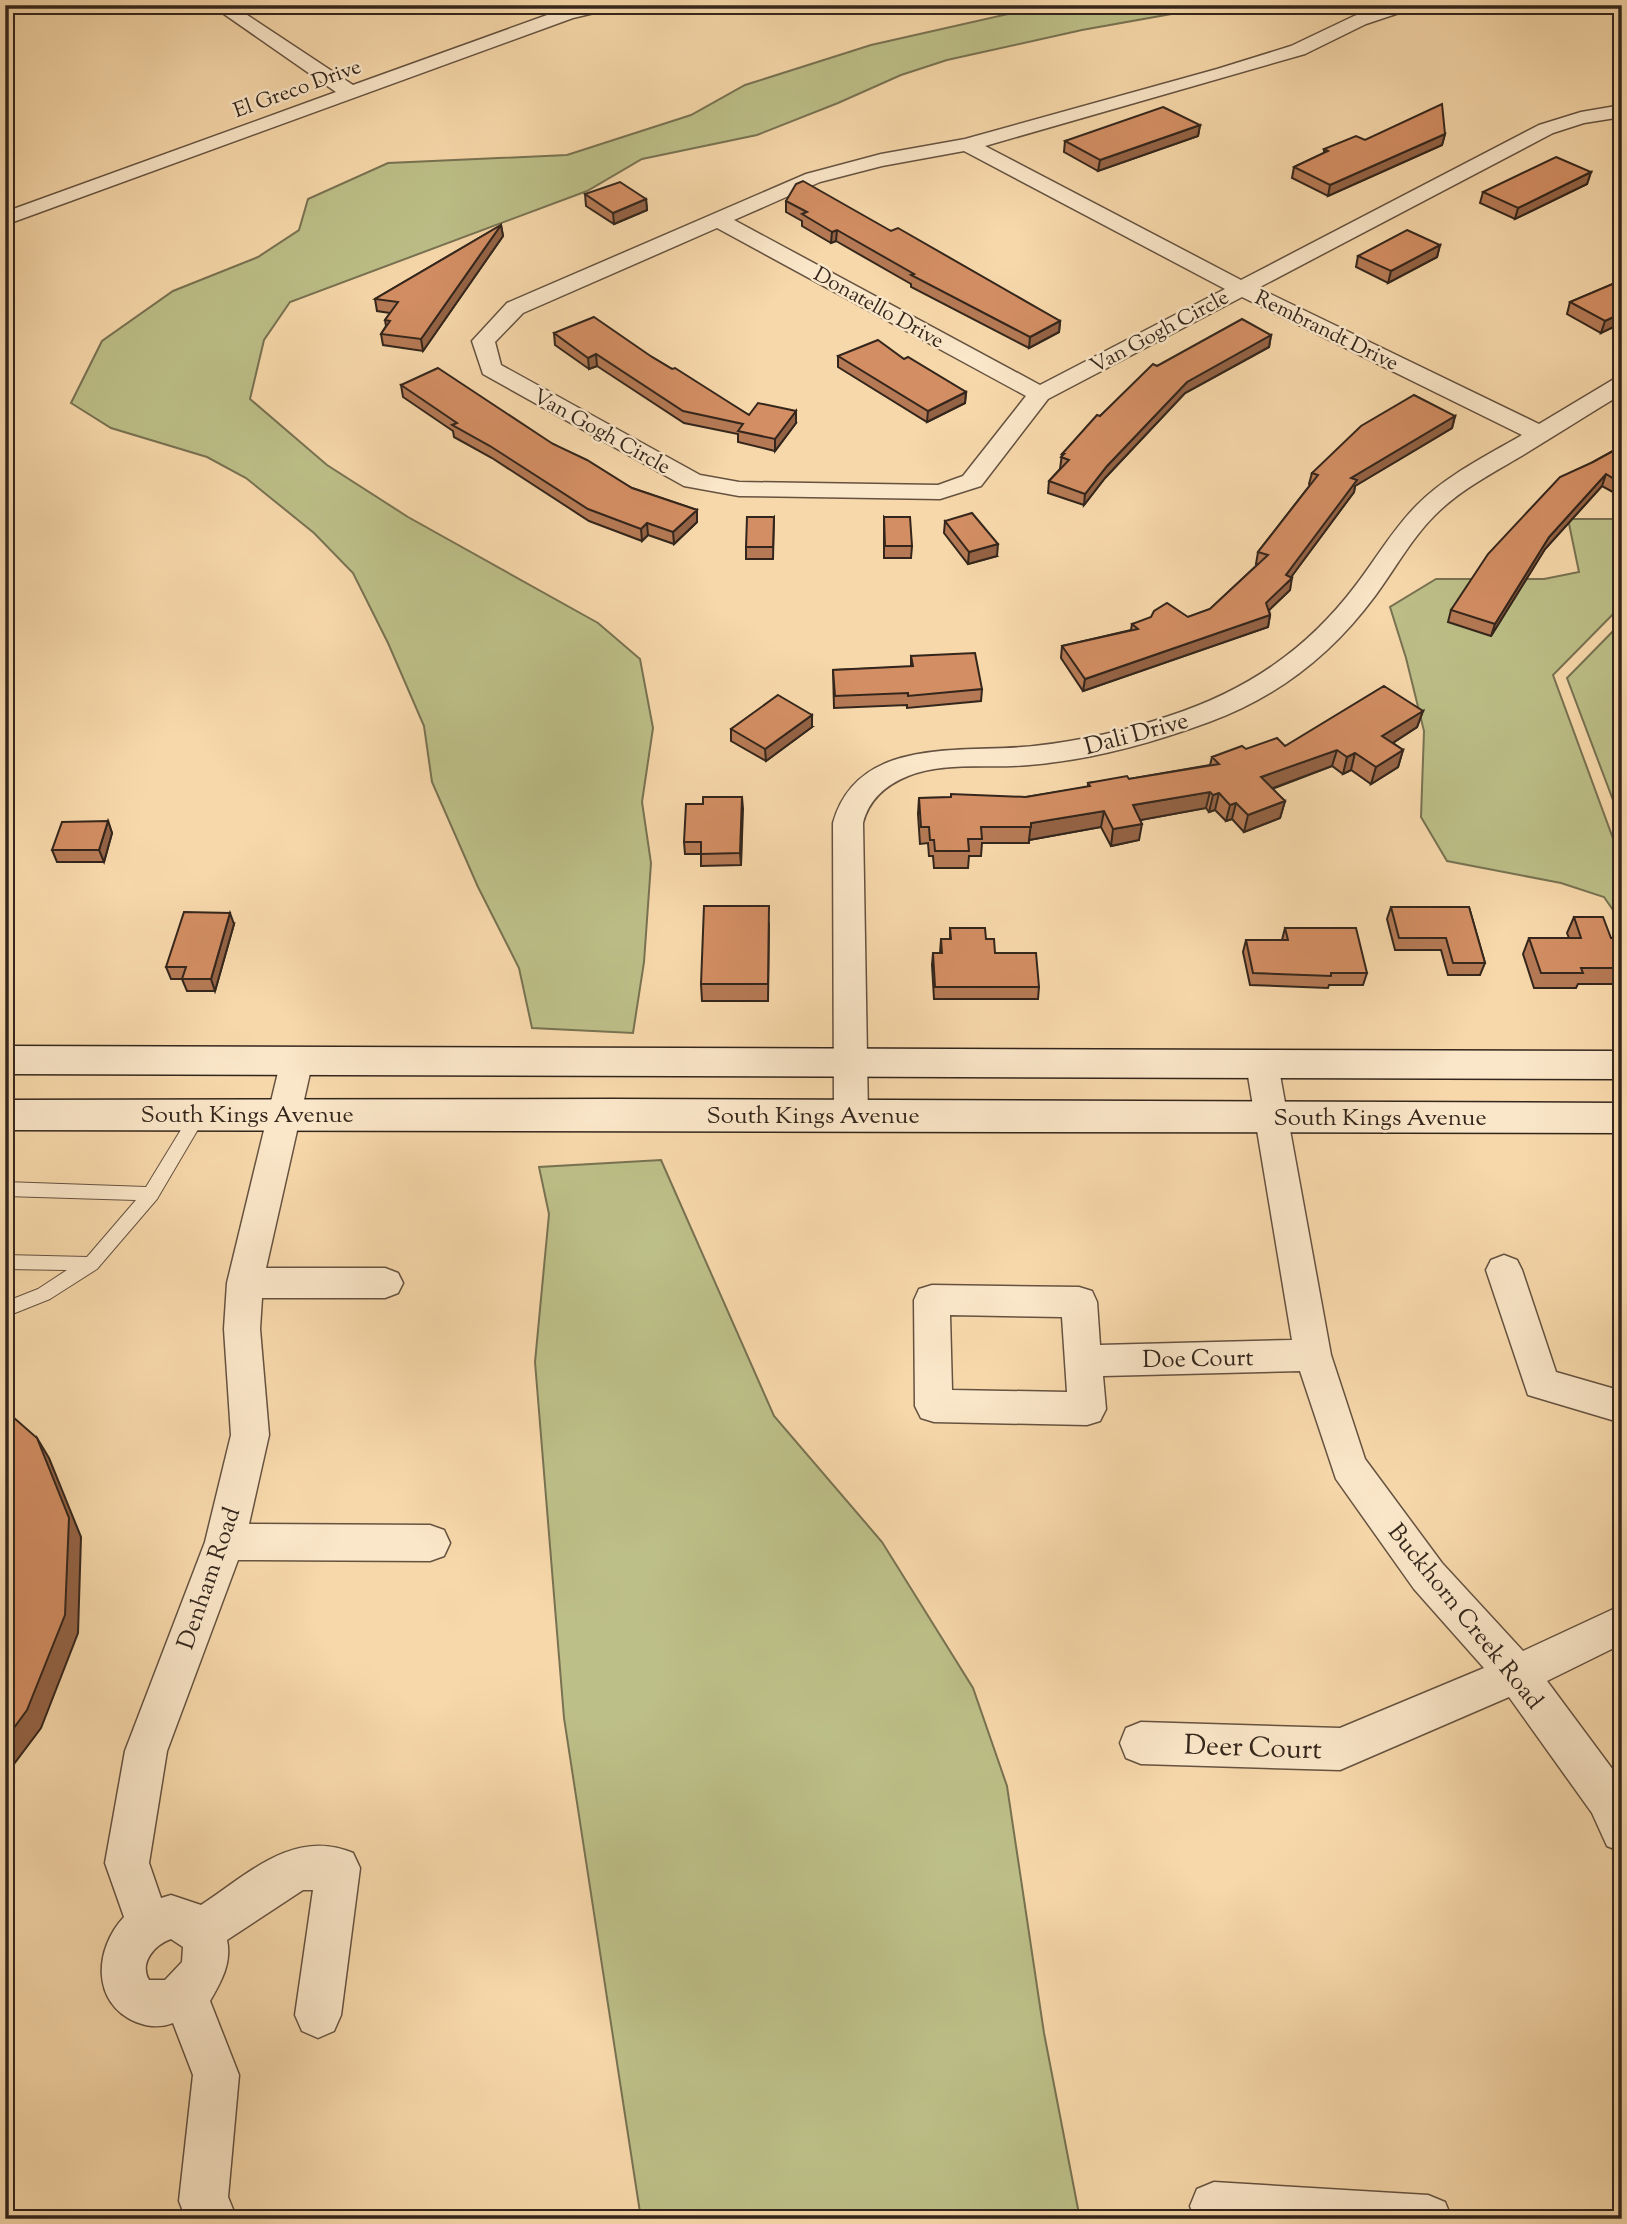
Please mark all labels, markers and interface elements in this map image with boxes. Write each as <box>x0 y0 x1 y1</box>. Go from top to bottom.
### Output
street label: El Greco Drive <box>230 53 366 127</box>
street label: Donatello Drive <box>807 261 949 357</box>
street label: Van Gogh Circle <box>1085 284 1235 382</box>
street label: Rembrandt Drive <box>1249 284 1403 380</box>
street label: Van Gogh Circle <box>527 382 675 483</box>
street label: Dali Drive <box>1081 705 1192 765</box>
street label: South Kings Avenue <box>140 1099 354 1133</box>
street label: South Kings Avenue <box>706 1100 920 1134</box>
street label: South Kings Avenue <box>1273 1102 1487 1136</box>
street label: Doe Court <box>1142 1342 1254 1378</box>
street label: Denham Road <box>170 1503 250 1654</box>
street label: Buckhorn Creek Road <box>1379 1517 1550 1718</box>
street label: Deer Court <box>1183 1727 1323 1771</box>

